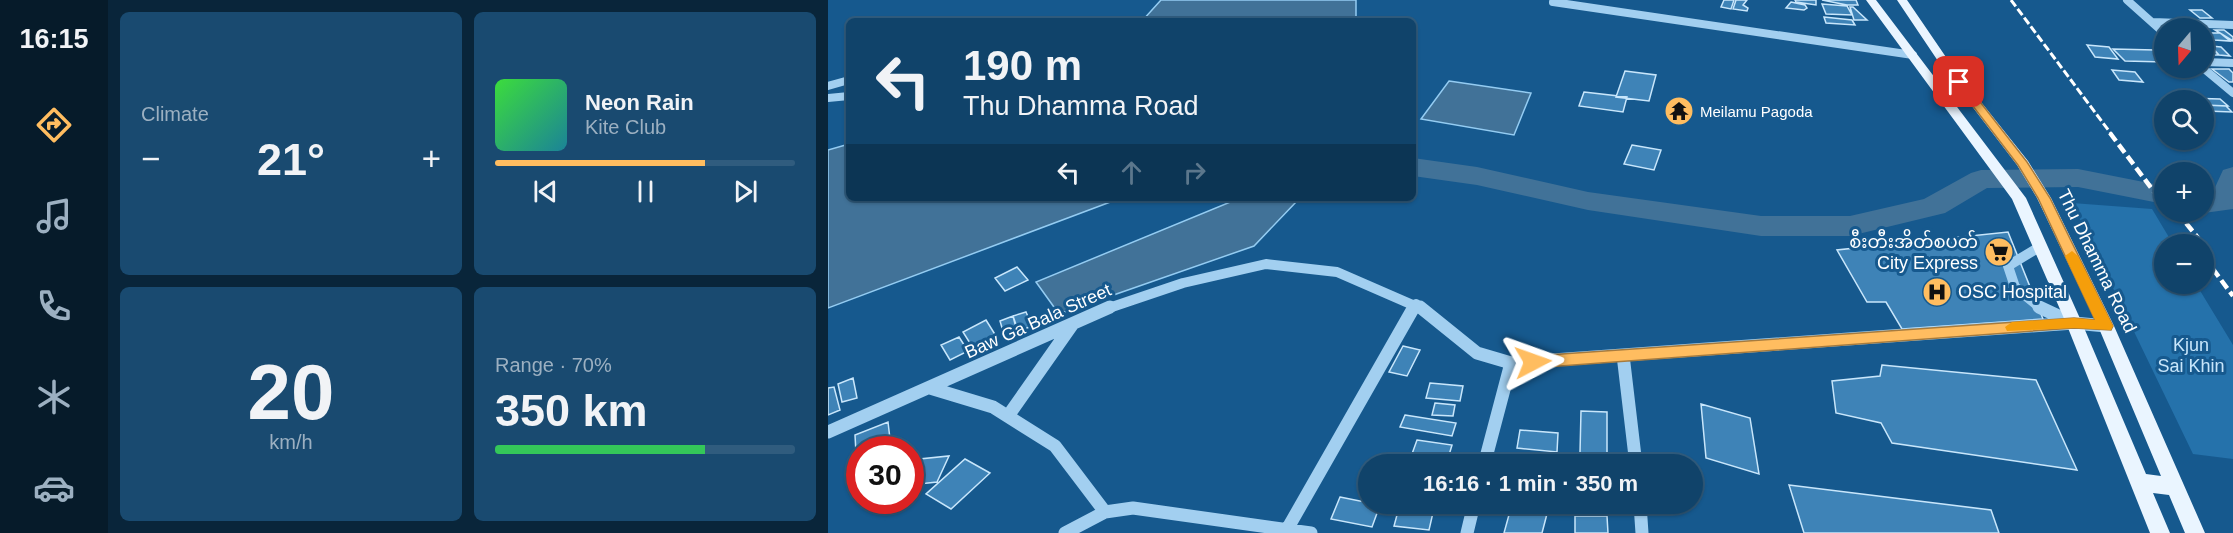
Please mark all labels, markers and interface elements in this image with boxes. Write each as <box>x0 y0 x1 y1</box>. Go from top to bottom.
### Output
north arrow <box>2154 18 2214 78</box>
map controls <box>2154 18 2214 294</box>
text: 16:15 <box>19 24 89 54</box>
icon: left <box>864 42 942 120</box>
text: 190 m <box>963 42 1082 89</box>
pin <box>1933 56 1984 107</box>
icon: arrive <box>1942 65 1975 98</box>
text: Neon Rain <box>585 90 694 115</box>
button: search <box>2154 90 2214 150</box>
text: Thu Dhamma Road <box>963 91 1199 121</box>
temple icon: Meilamu Pagoda <box>1663 95 1695 127</box>
text: Climate <box>141 103 209 125</box>
place label: Meilamu Pagoda <box>1700 103 1813 120</box>
icon: directions <box>33 104 75 146</box>
text: Kite Club <box>585 116 666 138</box>
text: 21° <box>257 134 325 185</box>
text: − <box>141 140 160 177</box>
text: + <box>422 140 441 177</box>
icon: left <box>1052 156 1085 189</box>
icon: ahead <box>1115 156 1148 189</box>
icon: right <box>1178 156 1211 189</box>
button: + <box>2154 162 2214 222</box>
icon: previous <box>529 175 562 208</box>
icon: pause <box>629 175 662 208</box>
icon: next <box>729 175 762 208</box>
street label: Thu Dhamma Road <box>2054 186 2140 336</box>
icon: music <box>33 195 75 237</box>
place label: စီးတီးအိတ်စပတ် City Express <box>1849 228 1978 273</box>
button: − <box>2154 234 2214 294</box>
supermarket icon: စီးတီးအိတ်စပတ် City Express <box>1983 236 2015 268</box>
hospital icon: OSC Hospital <box>1921 276 1953 308</box>
street label: Baw Ga Bala Street <box>962 280 1114 362</box>
place label: OSC Hospital <box>1958 282 2067 302</box>
icon: phone <box>33 285 75 327</box>
position arrow <box>1501 330 1565 394</box>
park label: Kjun Sai Khin <box>2157 335 2225 376</box>
text: 20 <box>248 348 334 436</box>
text: Range · 70% <box>495 354 612 376</box>
icon: climate <box>33 376 75 418</box>
text: 350 km <box>495 385 648 436</box>
text: km/h <box>269 431 313 453</box>
speed limit sign: 30 <box>846 436 924 514</box>
icon: car <box>33 467 75 509</box>
text: 16:16 · 1 min · 350 m <box>1423 471 1638 496</box>

